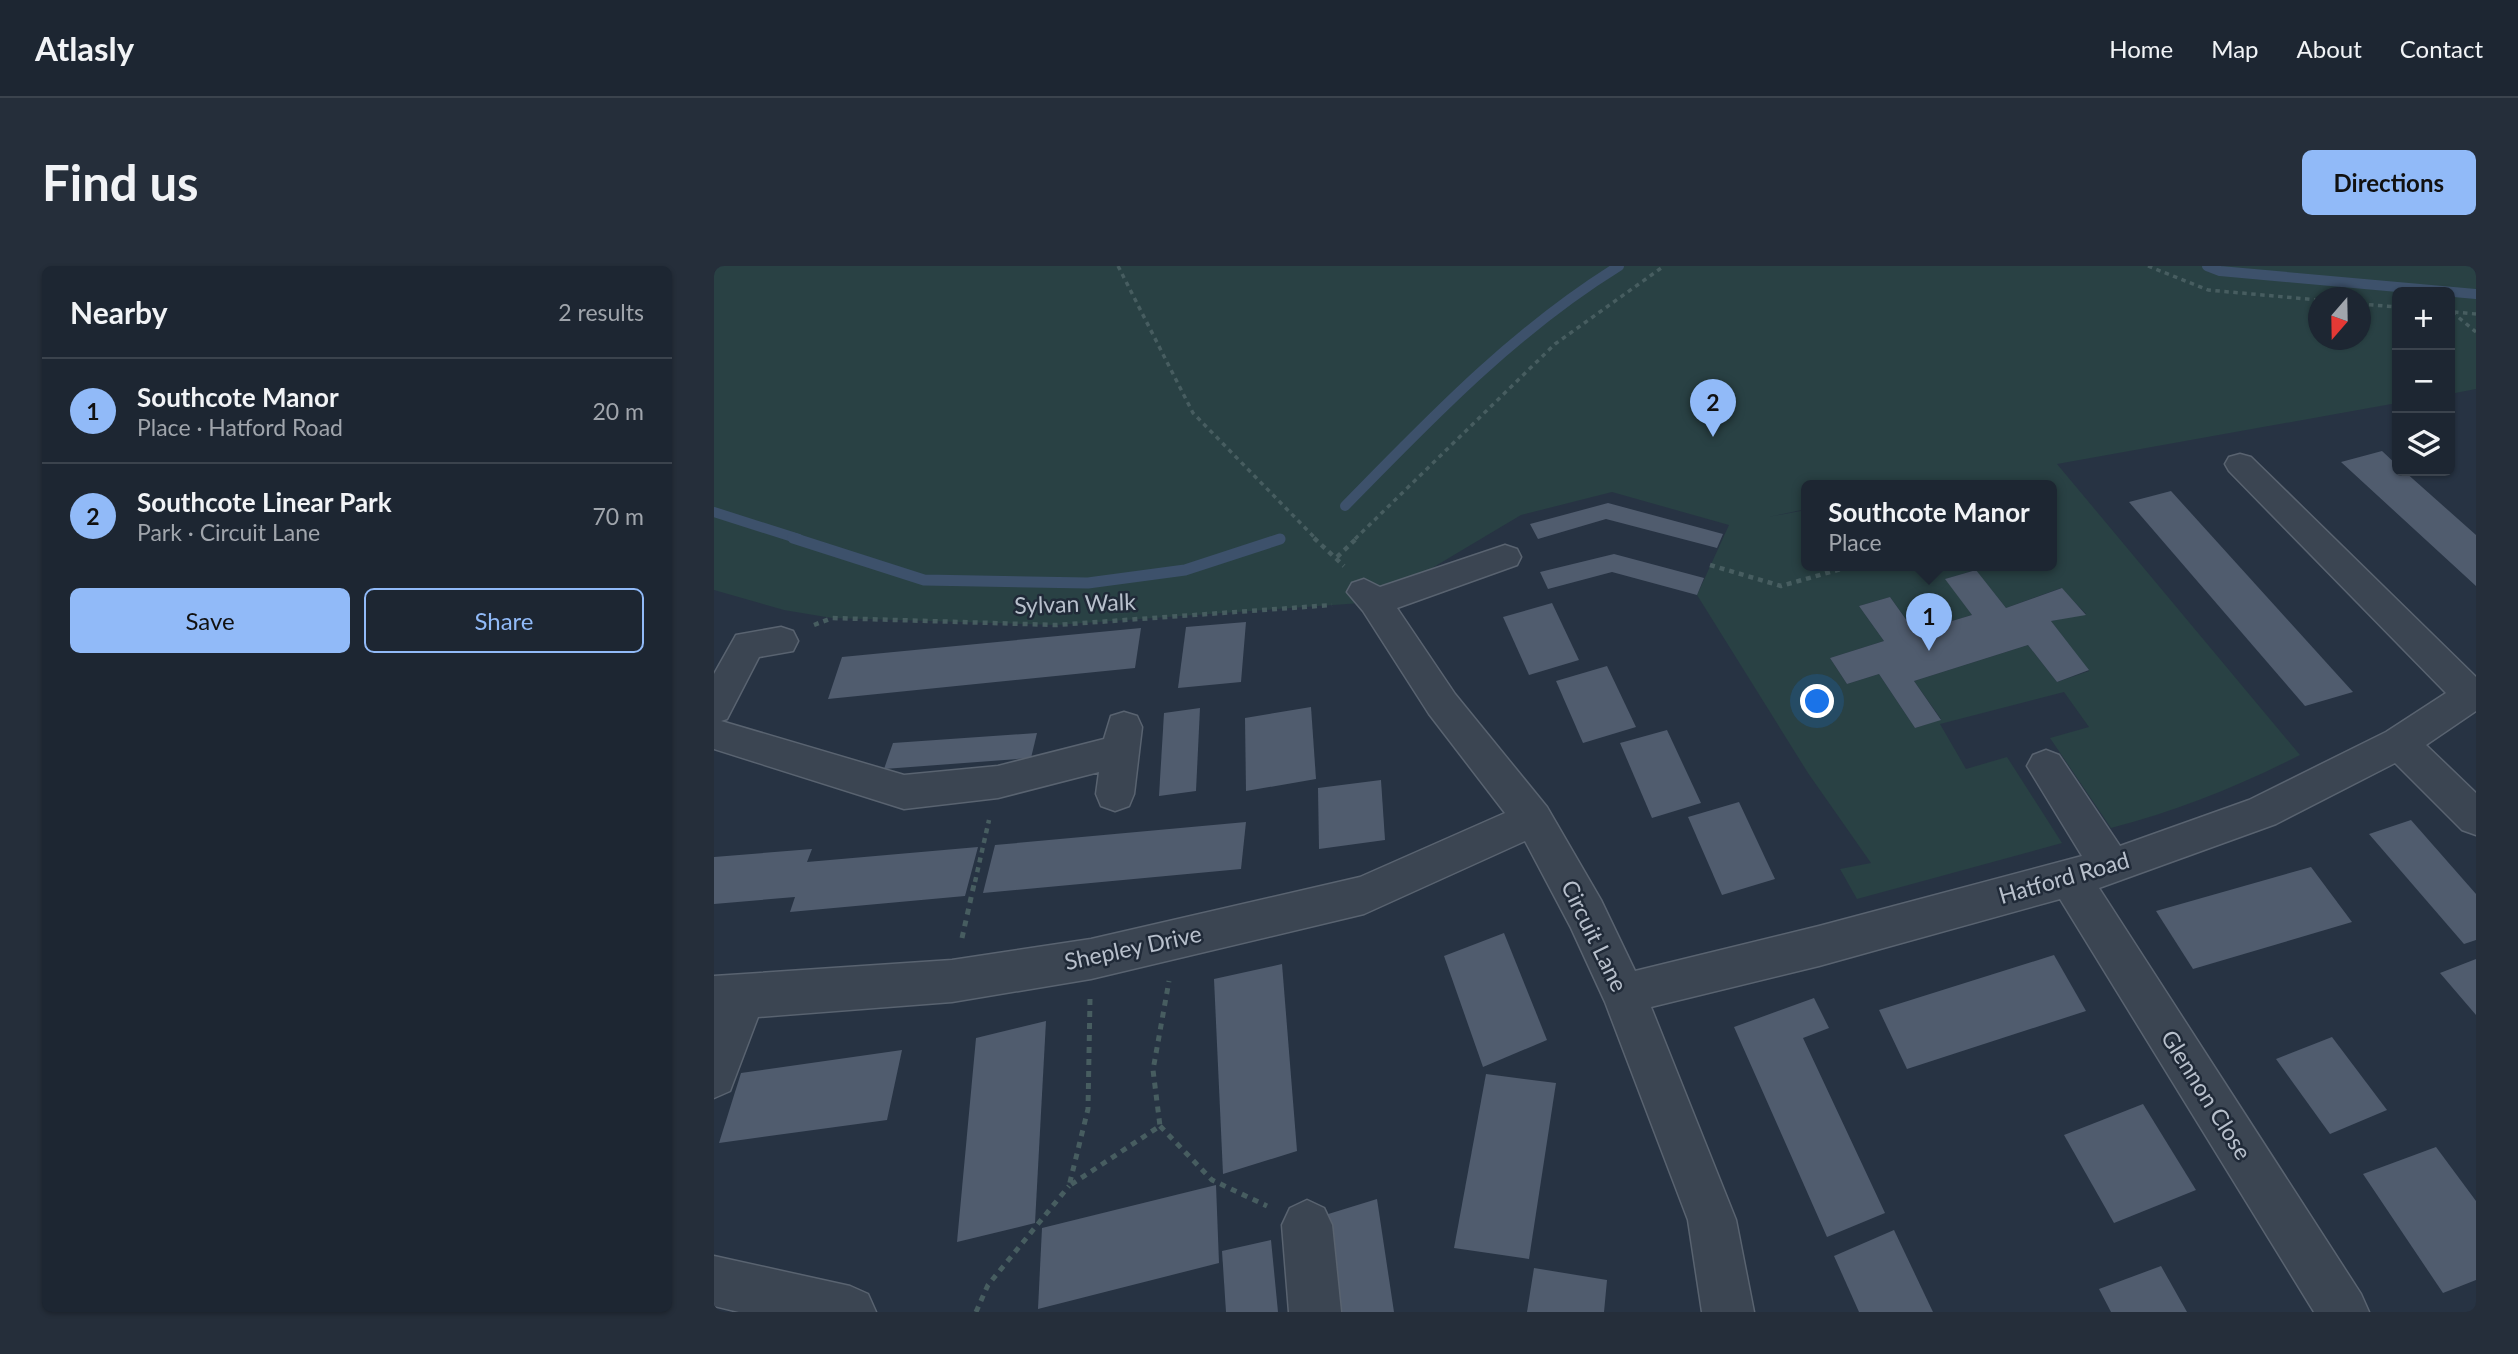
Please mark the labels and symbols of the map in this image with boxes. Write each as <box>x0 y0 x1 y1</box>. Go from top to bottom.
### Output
north arrow <box>2308 287 2371 350</box>
pin: 2 <box>1690 379 1736 437</box>
street label: Sylvan Walk <box>1014 587 1137 619</box>
pin: 1 <box>1906 593 1952 651</box>
your location <box>1800 684 1834 718</box>
street label: Hatford Road <box>1995 845 2132 909</box>
street label: Circuit Lane <box>1556 875 1634 996</box>
street label: Shepley Drive <box>1062 919 1204 975</box>
street label: Glennon Close <box>2156 1024 2258 1164</box>

